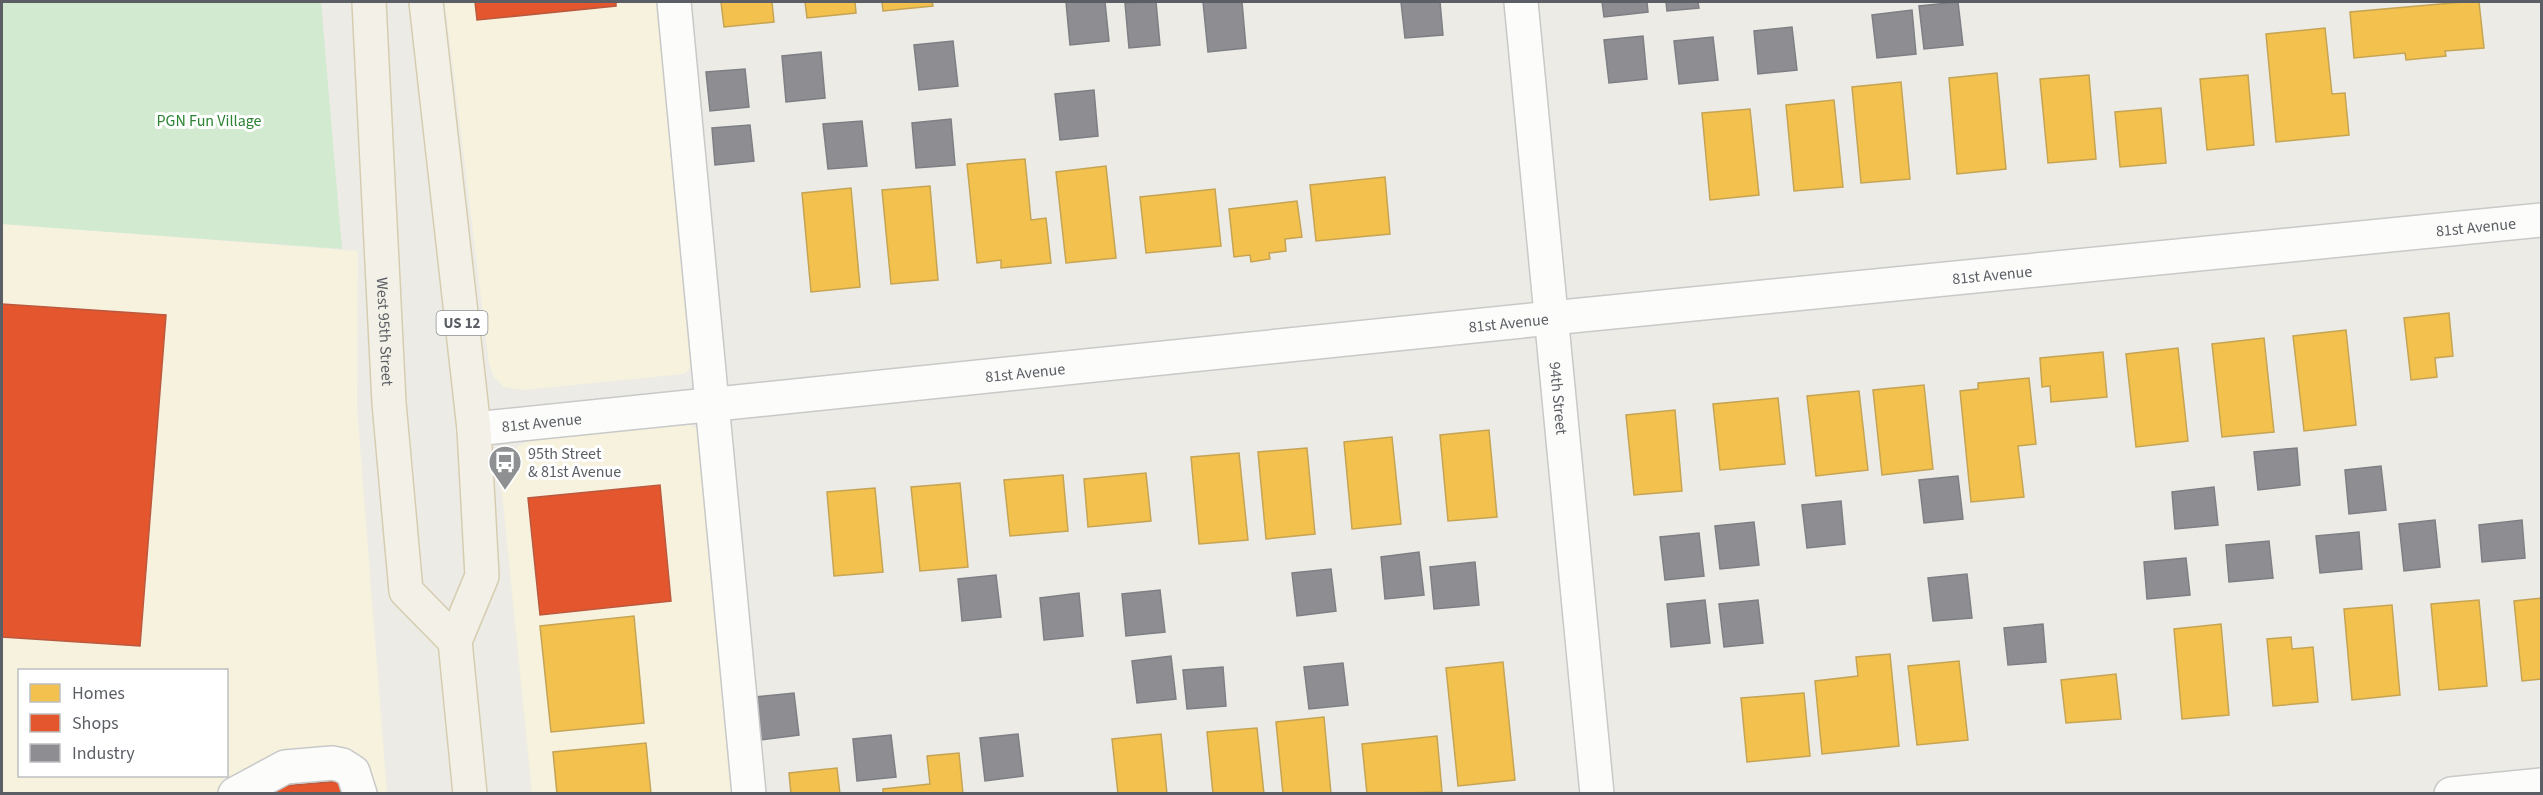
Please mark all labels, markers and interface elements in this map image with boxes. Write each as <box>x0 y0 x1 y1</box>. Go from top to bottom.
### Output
park label: PGN Fun Village <box>157 110 262 132</box>
street label: 81st Avenue <box>2435 213 2517 242</box>
street label: 81st Avenue <box>1951 260 2033 290</box>
street label: West 95th Street <box>371 277 398 387</box>
street label: 81st Avenue <box>1468 308 1550 338</box>
road number: US 12 <box>436 311 488 335</box>
street label: 81st Avenue <box>984 358 1066 388</box>
street label: 94th Street <box>1544 361 1573 436</box>
street label: 81st Avenue <box>501 408 583 438</box>
place label: 95th Street & 81st Avenue <box>528 443 621 483</box>
bus stop icon: 95th Street & 81st Avenue <box>487 444 523 491</box>
legend <box>18 669 228 777</box>
text: Homes <box>72 681 125 706</box>
text: Shops <box>72 711 119 736</box>
text: Industry <box>72 741 135 766</box>

